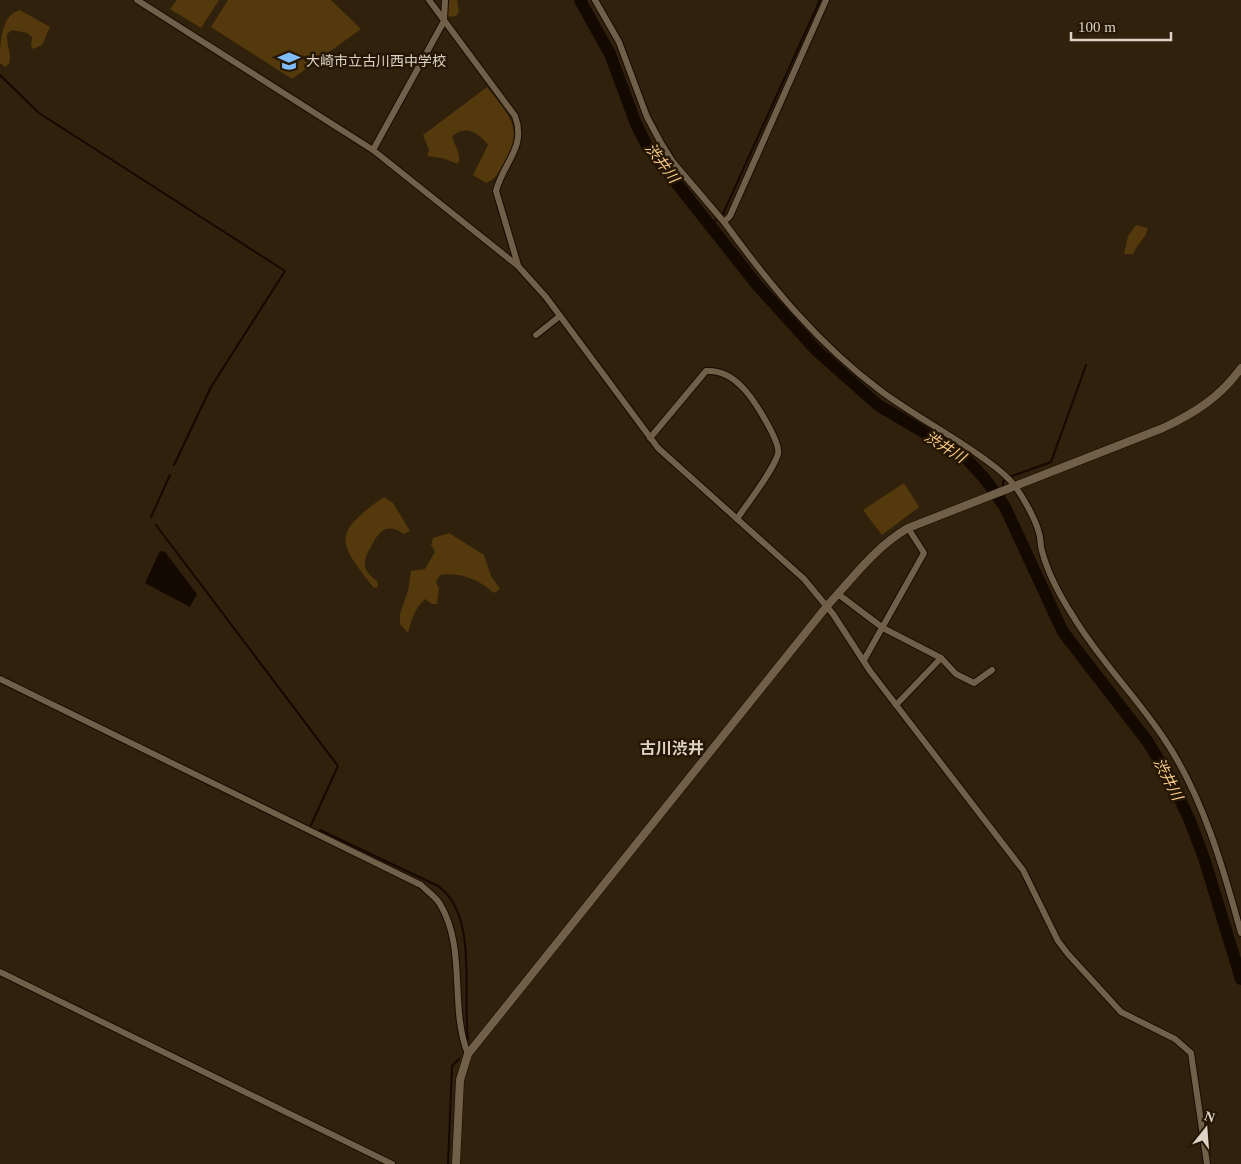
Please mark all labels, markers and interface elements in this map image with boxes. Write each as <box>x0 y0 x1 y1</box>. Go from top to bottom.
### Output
scale bar <box>1071 10 1171 42</box>
text: 100 m <box>1078 19 1116 35</box>
school or university icon: 大崎市立古川西中学校 <box>276 48 302 74</box>
place label: 大崎市立古川西中学校 <box>306 54 446 69</box>
water label: 渋井川 <box>642 140 683 187</box>
water label: 渋井川 <box>922 428 970 467</box>
district label: 古川渋井 <box>640 739 704 757</box>
water label: 渋井川 <box>1151 755 1186 804</box>
north arrow <box>1181 1104 1231 1154</box>
text: N <box>1203 1108 1217 1126</box>

